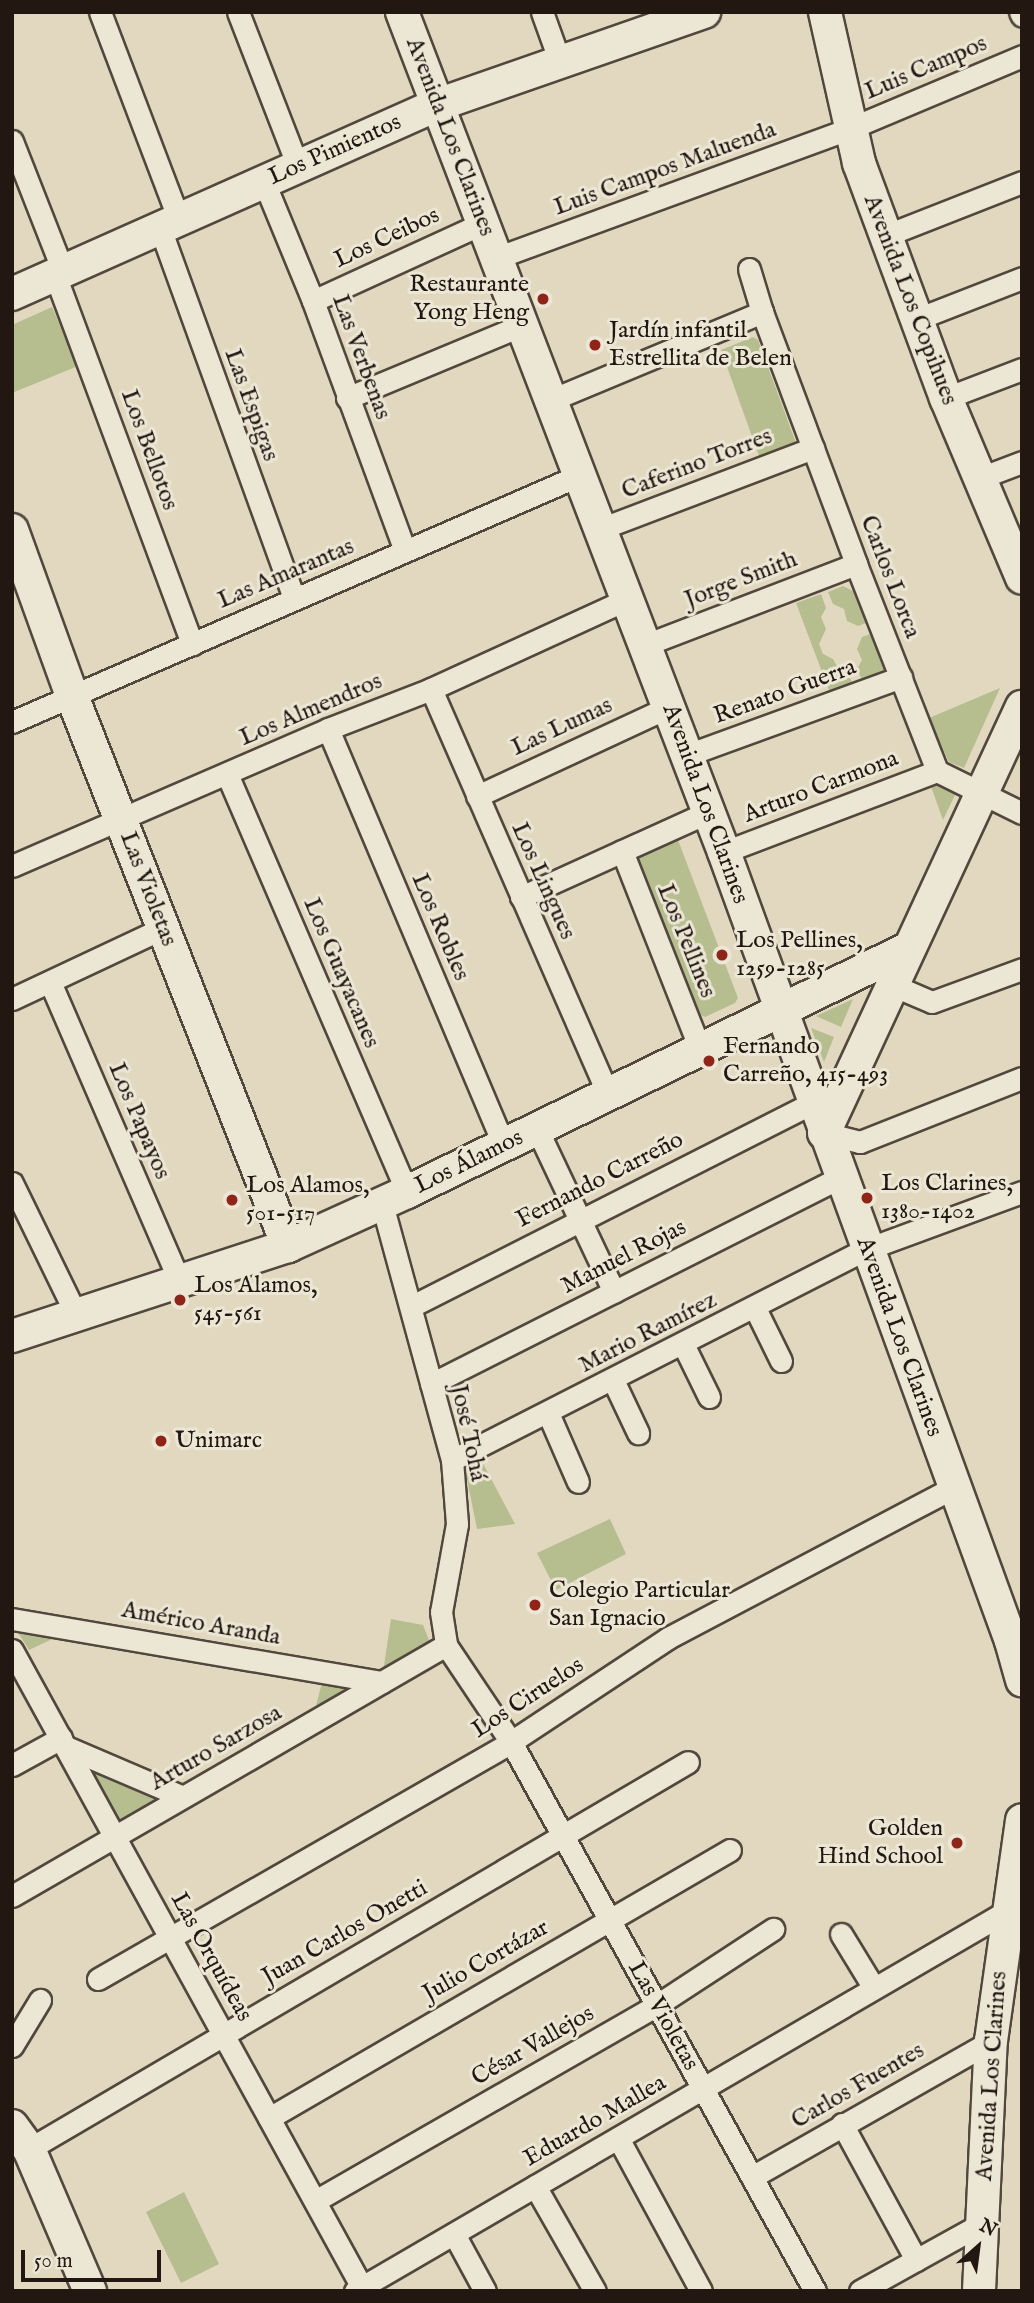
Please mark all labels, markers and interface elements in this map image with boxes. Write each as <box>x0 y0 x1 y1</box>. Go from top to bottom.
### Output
street label: Luis Campos <box>861 29 991 107</box>
street label: Avenida Los Clarines <box>399 34 501 240</box>
street label: Los Pimientos <box>264 108 406 192</box>
street label: Luis Campos Maluenda <box>550 115 780 223</box>
street label: Avenida Los Copihues <box>857 191 963 409</box>
street label: Los Ceibos <box>330 201 444 275</box>
place label: Restaurante Yong Heng <box>409 271 529 327</box>
street label: Las Verbenas <box>325 291 397 423</box>
marker: Restaurante Yong Heng <box>535 291 551 307</box>
place label: Jardín infantil Estrellita de Belen <box>609 317 792 373</box>
marker: Jardín infantil Estrellita de Belen <box>587 337 603 353</box>
street label: Las Espigas <box>217 345 285 465</box>
street label: Los Bellotos <box>114 386 184 514</box>
street label: Caferino Torres <box>618 422 776 506</box>
street label: Carlos Lorca <box>853 512 927 642</box>
street label: Las Amarantas <box>214 532 358 616</box>
street label: Jorge Smith <box>681 545 801 615</box>
street label: Renato Guerra <box>710 653 860 731</box>
street label: Los Almendros <box>235 667 387 753</box>
street label: Las Lumas <box>507 691 617 763</box>
street label: Avenida Los Clarines <box>656 700 754 908</box>
street label: Arturo Carmona <box>740 744 902 830</box>
street label: Los Lingues <box>504 818 582 944</box>
street label: Las Violetas <box>113 828 183 950</box>
street label: Los Robles <box>405 869 475 985</box>
street label: Los Pellines <box>650 880 722 1002</box>
street label: Los Guayacanes <box>296 894 386 1052</box>
place label: Los Pellines, 1259-1285 <box>736 927 863 983</box>
marker: Los Pellines, 1259-1285 <box>714 947 730 963</box>
place label: Fernando Carreño, 415-493 <box>723 1033 888 1089</box>
marker: Fernando Carreño, 415-493 <box>701 1053 717 1069</box>
street label: Los Papayos <box>102 1058 176 1184</box>
street label: Los Álamos <box>410 1123 528 1201</box>
street label: Fernando Carreño <box>512 1125 688 1235</box>
place label: Los Clarines, 1380-1402 <box>881 1170 1013 1226</box>
place label: Los Alamos, 501-517 <box>246 1172 369 1228</box>
marker: Los Clarines, 1380-1402 <box>859 1190 875 1206</box>
marker: Los Alamos, 501-517 <box>224 1192 240 1208</box>
street label: Manuel Rojas <box>557 1213 691 1301</box>
street label: Avenida Los Clarines <box>850 1233 948 1441</box>
place label: Los Alamos, 545-561 <box>194 1272 317 1328</box>
street label: Mario Ramírez <box>574 1286 722 1380</box>
marker: Los Alamos, 545-561 <box>172 1292 188 1308</box>
street label: José Tohá <box>444 1382 492 1484</box>
place label: Unimarc <box>175 1427 262 1455</box>
marker: Unimarc <box>153 1433 169 1449</box>
place label: Colegio Particular San Ignacio <box>549 1577 730 1633</box>
street label: Américo Aranda <box>119 1596 283 1652</box>
marker: Colegio Particular San Ignacio <box>527 1597 543 1613</box>
street label: Los Ciruelos <box>467 1651 589 1745</box>
street label: Arturo Sarzosa <box>145 1699 287 1797</box>
place label: Golden Hind School <box>818 1815 943 1871</box>
marker: Golden Hind School <box>949 1835 965 1851</box>
street label: Juan Carlos Onetti <box>257 1874 433 1992</box>
street label: Las Orquídeas <box>164 1887 258 2027</box>
street label: Julio Cortázar <box>418 1913 554 2009</box>
street label: Las Violetas <box>621 1956 705 2076</box>
street label: Avenida Los Clarines <box>970 1970 1014 2182</box>
street label: César Vallejos <box>467 1999 599 2093</box>
street label: Carlos Fuentes <box>787 2036 929 2136</box>
street label: Eduardo Mallea <box>519 2069 671 2173</box>
north arrow <box>943 2212 1013 2282</box>
text: N <box>975 2214 1001 2243</box>
scale bar <box>24 2236 164 2280</box>
text: 50 m <box>34 2248 73 2275</box>

